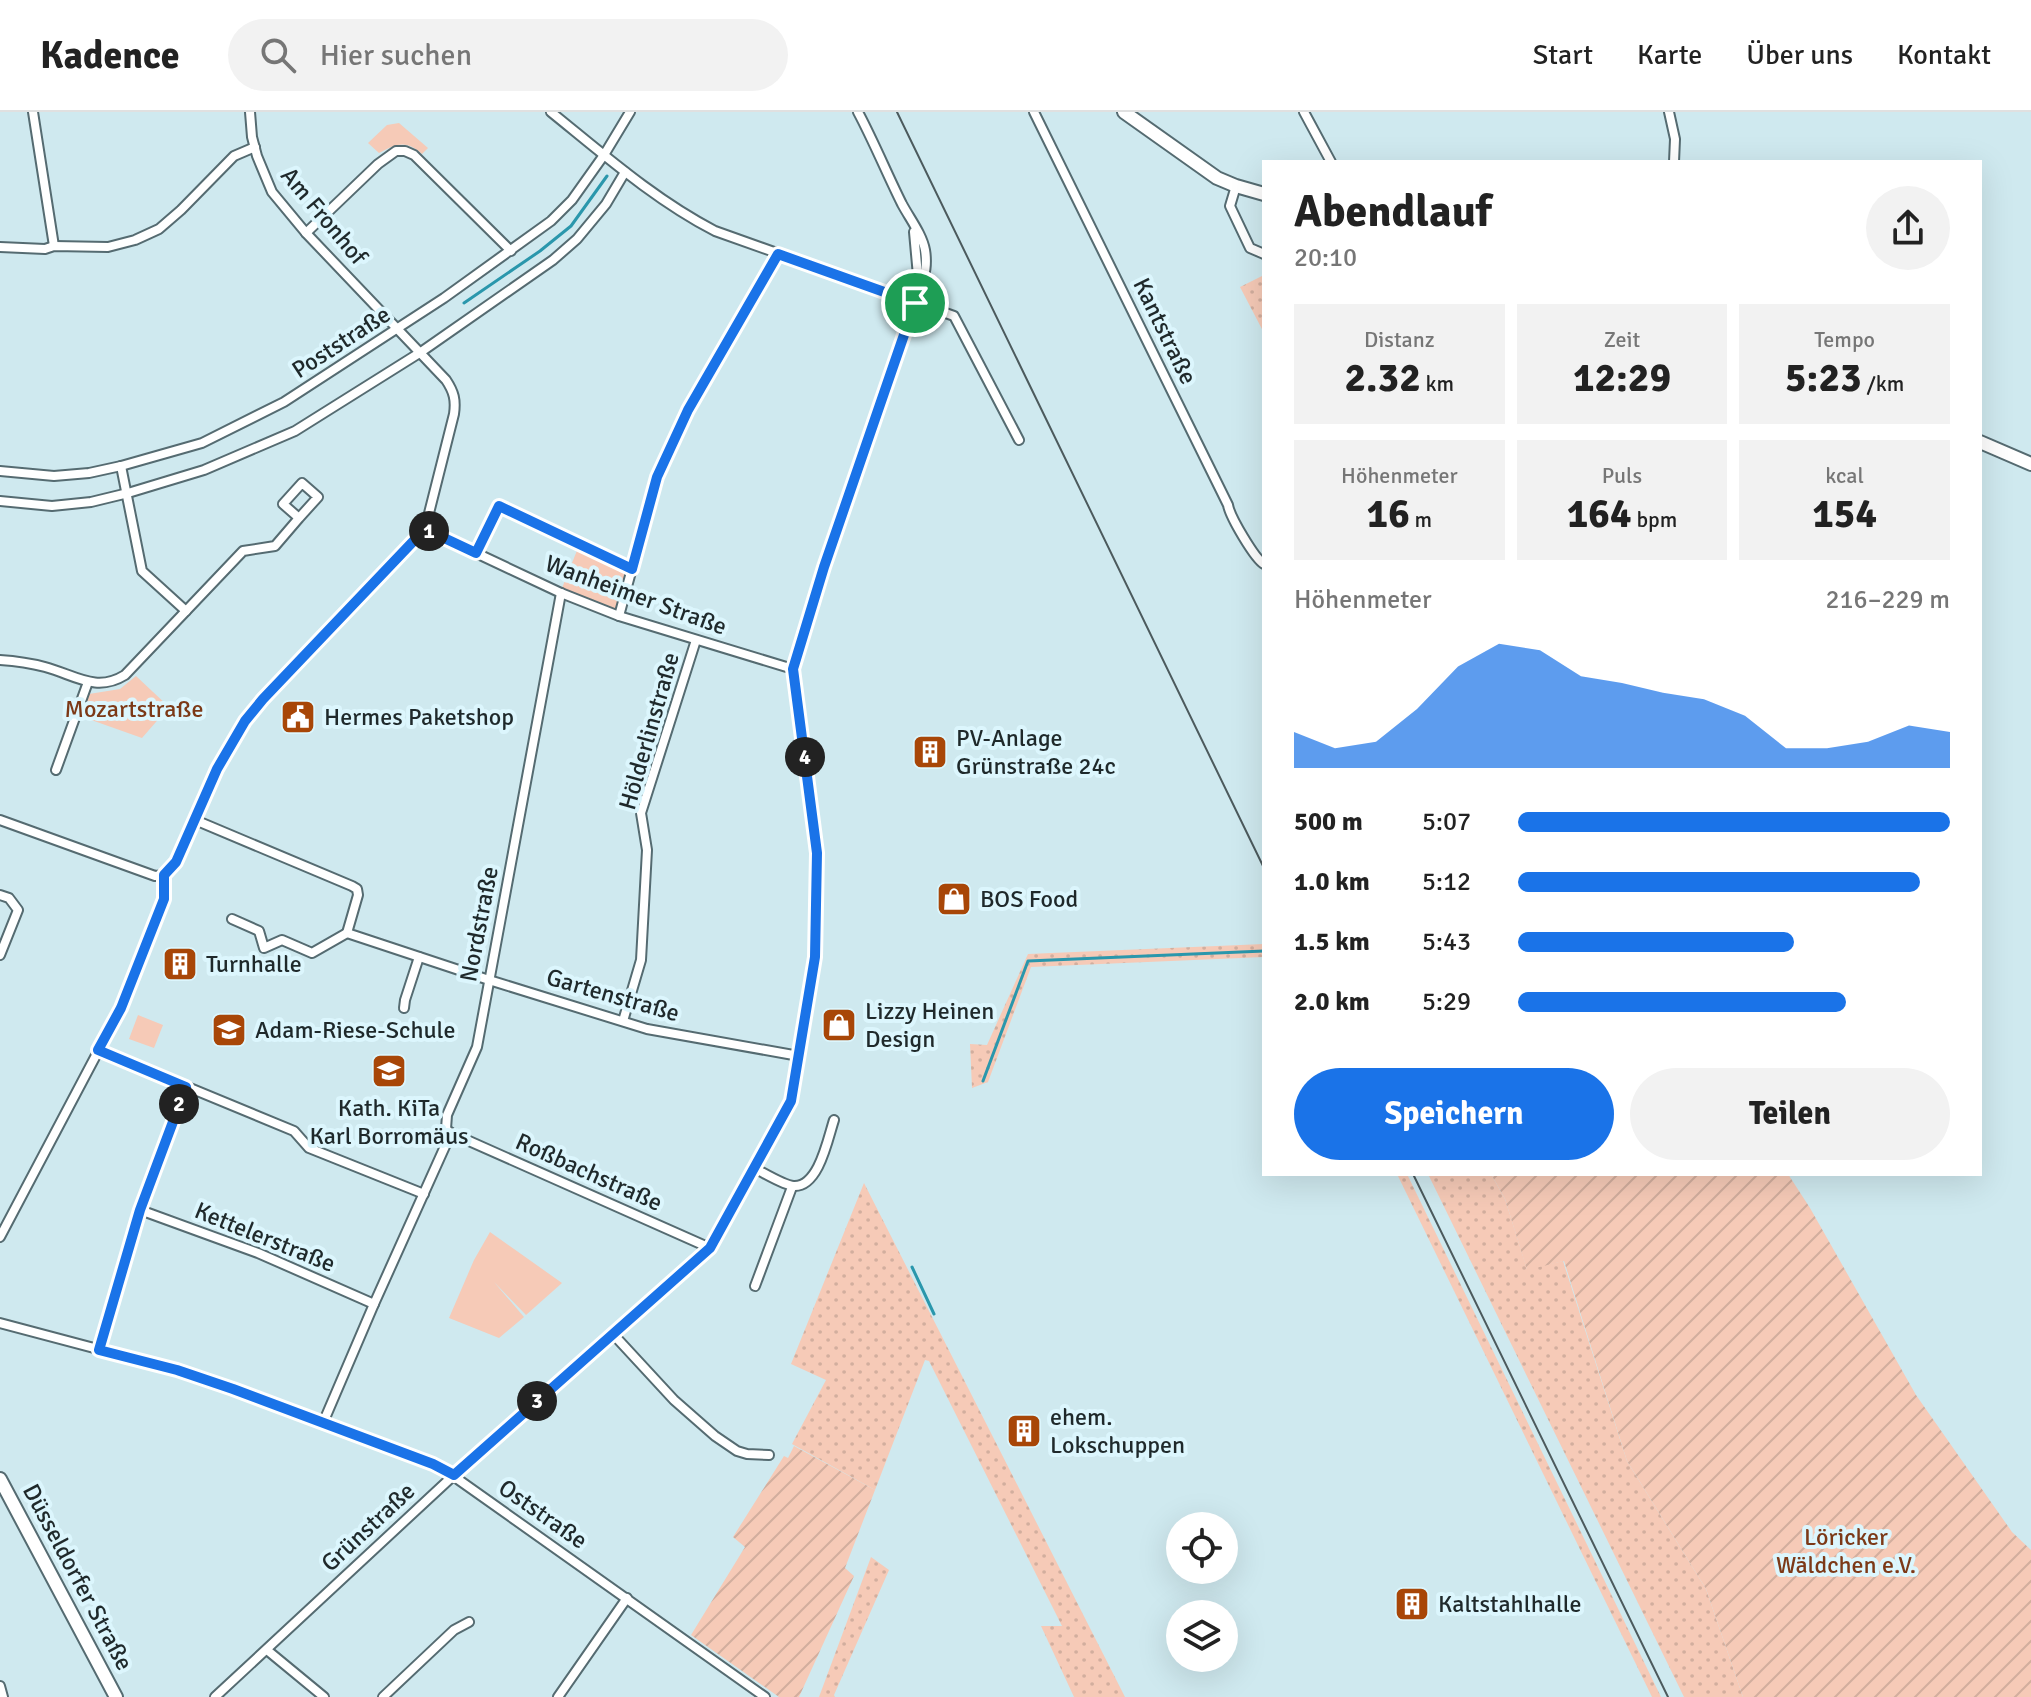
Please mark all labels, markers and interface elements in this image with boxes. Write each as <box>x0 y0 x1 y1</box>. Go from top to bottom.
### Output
search box <box>228 19 788 91</box>
text: Kadence <box>40 32 180 79</box>
icon: search <box>256 33 300 77</box>
text: Hier suchen <box>320 37 472 74</box>
text: Start <box>1533 38 1593 72</box>
text: Karte <box>1637 38 1702 72</box>
text: Über uns <box>1746 38 1853 72</box>
text: Kontakt <box>1897 38 1991 72</box>
street label: Am Fronhof <box>274 161 374 272</box>
text: Abendlauf <box>1294 185 1492 239</box>
button: share <box>1866 186 1950 270</box>
text: 20:10 <box>1294 242 1357 274</box>
pin <box>881 269 949 337</box>
street label: Kantstraße <box>1126 273 1204 389</box>
icon: arrive <box>893 281 937 325</box>
street label: Poststraße <box>286 299 396 385</box>
text: Distanz <box>1364 326 1435 353</box>
text: Zeit <box>1604 326 1640 353</box>
text: Tempo <box>1814 326 1875 353</box>
text: 2.32 <box>1344 353 1421 403</box>
text: 12:29 <box>1573 353 1671 403</box>
text: 5:23 <box>1785 353 1862 403</box>
text: km <box>1421 370 1454 397</box>
text: /km <box>1862 370 1904 397</box>
text: Höhenmeter <box>1341 462 1458 489</box>
text: Puls <box>1602 462 1642 489</box>
text: kcal <box>1825 462 1864 489</box>
text: 16 <box>1367 489 1410 539</box>
text: 164 <box>1567 489 1632 539</box>
text: 154 <box>1812 489 1877 539</box>
text: m <box>1410 506 1432 533</box>
text: bpm <box>1632 506 1677 533</box>
pin: 1 <box>409 511 449 551</box>
text: 1 <box>423 517 435 544</box>
street label: Wanheimer Straße <box>541 548 731 642</box>
text: Höhenmeter <box>1294 584 1432 616</box>
text: 216–229 m <box>1826 584 1950 616</box>
street label: Hölderlinstraße <box>612 649 686 813</box>
park label: Mozartstraße <box>65 694 203 724</box>
public building icon: Hermes Paketshop <box>279 698 317 736</box>
place label: Hermes Paketshop <box>324 702 514 732</box>
place label: PV-Anlage Grünstraße 24c <box>956 723 1116 781</box>
building icon: PV-Anlage Grünstraße 24c <box>911 733 949 771</box>
pin: 4 <box>785 737 825 777</box>
text: 4 <box>799 743 811 770</box>
text: 500 m <box>1294 806 1363 838</box>
text: 5:07 <box>1422 806 1471 838</box>
street label: Nordstraße <box>453 864 505 984</box>
text: 1.0 km <box>1294 866 1370 898</box>
text: 5:12 <box>1422 866 1471 898</box>
shop icon: BOS Food <box>935 880 973 918</box>
place label: BOS Food <box>980 884 1078 914</box>
text: 1.5 km <box>1294 926 1370 958</box>
text: 5:43 <box>1422 926 1471 958</box>
building icon: Turnhalle <box>161 945 199 983</box>
place label: Turnhalle <box>206 949 302 979</box>
street label: Gartenstraße <box>543 962 683 1028</box>
text: 2.0 km <box>1294 986 1370 1018</box>
text: 5:29 <box>1422 986 1471 1018</box>
place label: Lizzy Heinen Design <box>865 996 994 1054</box>
shop icon: Lizzy Heinen Design <box>820 1006 858 1044</box>
school or university icon: Adam-Riese-Schule <box>210 1011 248 1049</box>
place label: Adam-Riese-Schule <box>255 1015 455 1045</box>
school or university icon: Kath. KiTa Karl Borromäus <box>370 1052 408 1090</box>
button: Speichern <box>1294 1068 1614 1160</box>
button: Teilen <box>1630 1068 1950 1160</box>
pin: 2 <box>159 1084 199 1124</box>
text: 2 <box>173 1090 185 1117</box>
place label: Kath. KiTa Karl Borromäus <box>309 1093 469 1151</box>
street label: Roßbachstraße <box>511 1126 667 1218</box>
street label: Kettelerstraße <box>190 1195 340 1279</box>
pin: 3 <box>517 1381 557 1421</box>
text: 3 <box>531 1387 543 1414</box>
place label: ehem. Lokschuppen <box>1050 1402 1185 1460</box>
building icon: ehem. Lokschuppen <box>1005 1412 1043 1450</box>
street label: Oststraße <box>493 1473 593 1555</box>
street label: Grünstraße <box>315 1476 421 1578</box>
street label: Düsseldorfer Straße <box>16 1479 140 1675</box>
map controls <box>1166 1512 1238 1672</box>
button: locate <box>1166 1512 1238 1584</box>
park label: Löricker Wäldchen e.V. <box>1776 1522 1916 1580</box>
building icon: Kaltstahlhalle <box>1393 1585 1431 1623</box>
place label: Kaltstahlhalle <box>1438 1589 1582 1619</box>
button: layers <box>1166 1600 1238 1672</box>

